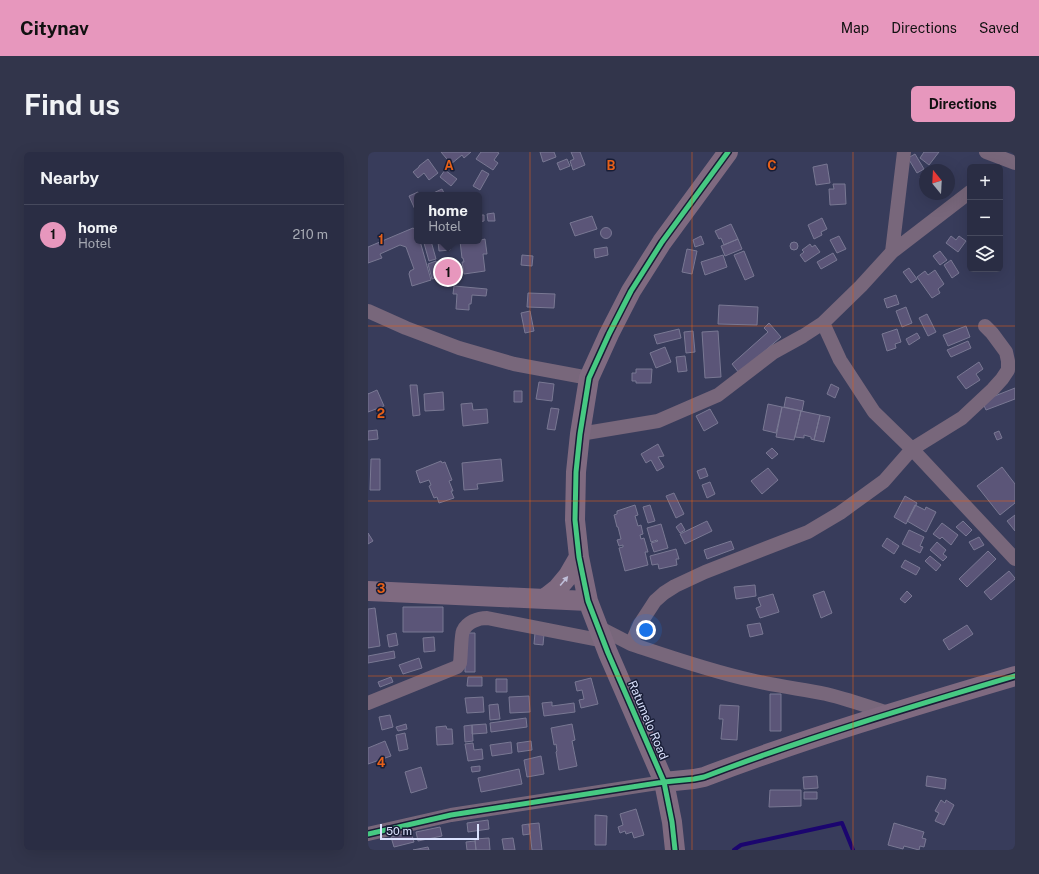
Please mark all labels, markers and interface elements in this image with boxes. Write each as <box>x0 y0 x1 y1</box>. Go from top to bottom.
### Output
text: Citynav <box>20 17 89 39</box>
text: Map <box>841 20 869 36</box>
text: Directions <box>891 20 957 36</box>
text: Saved <box>979 20 1019 36</box>
button: Directions <box>911 86 1015 122</box>
text: Find us <box>24 88 120 121</box>
text: A <box>444 158 454 173</box>
text: B <box>607 158 616 173</box>
text: C <box>767 158 777 173</box>
north arrow <box>919 164 955 200</box>
map controls <box>967 164 1003 272</box>
button: + <box>967 164 1003 200</box>
text: Nearby <box>40 168 99 188</box>
popup <box>414 192 482 244</box>
button: − <box>967 200 1003 236</box>
text: home <box>428 202 468 219</box>
text: home <box>78 219 118 236</box>
text: Hotel <box>428 219 461 234</box>
text: 1 <box>50 227 56 242</box>
text: 210 m <box>293 227 328 242</box>
text: 1 <box>378 232 384 247</box>
text: Hotel <box>78 236 111 251</box>
button: layers <box>967 236 1003 272</box>
pin: 1 <box>435 257 461 287</box>
text: 2 <box>377 406 385 421</box>
one-way arrow <box>560 575 569 586</box>
text: 3 <box>377 581 386 596</box>
your location <box>636 620 656 640</box>
street label: Ratumelo Road <box>625 678 671 762</box>
text: 4 <box>377 755 386 770</box>
scale bar <box>380 822 479 841</box>
text: 50 m <box>386 825 412 837</box>

